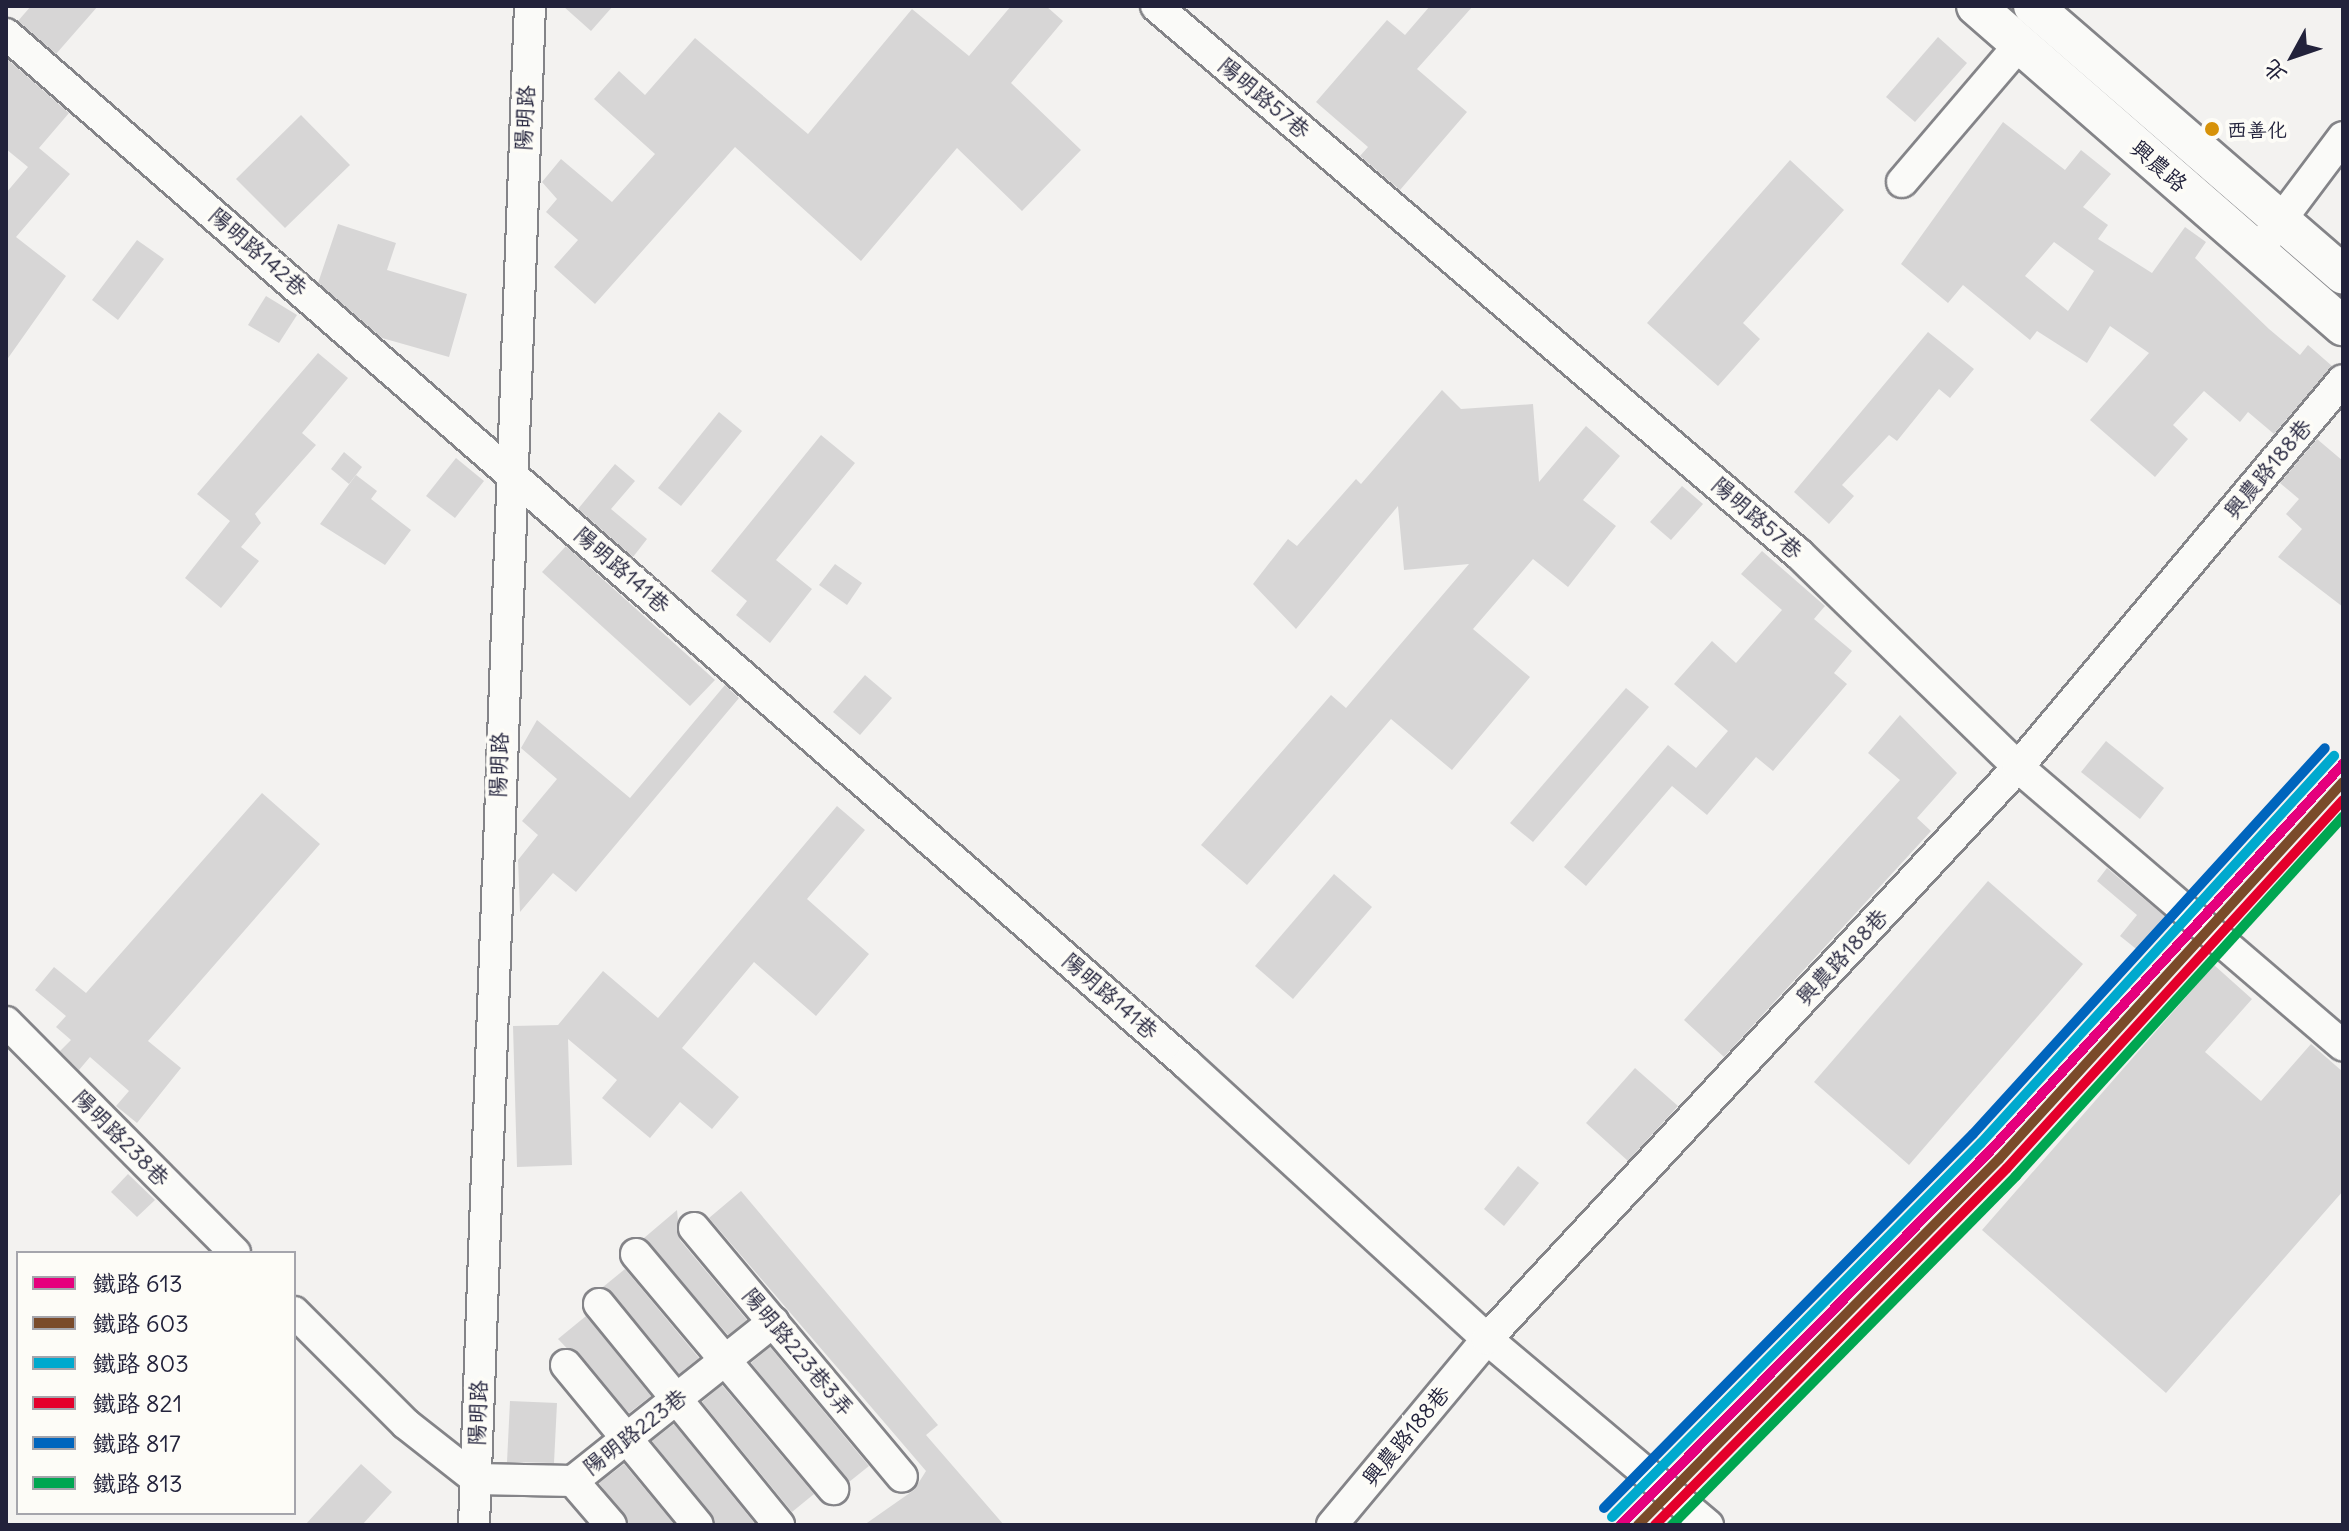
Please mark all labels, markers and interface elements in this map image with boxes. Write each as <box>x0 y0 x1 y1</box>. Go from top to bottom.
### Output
north arrow <box>2253 16 2333 96</box>
street label: 陽明路57巷 <box>1213 52 1315 144</box>
text: 北 <box>2257 54 2292 89</box>
street label: 陽明路 <box>510 84 540 152</box>
place label: 西善化 <box>2227 117 2287 141</box>
marker: 西善化 <box>2204 121 2220 137</box>
street label: 興農路 <box>2125 134 2193 198</box>
street label: 陽明路142巷 <box>203 202 313 302</box>
street label: 興農路188巷 <box>2219 414 2317 524</box>
street label: 陽明路57巷 <box>1706 471 1808 565</box>
street label: 陽明路141巷 <box>569 521 675 619</box>
street label: 陽明路 <box>485 732 513 798</box>
street label: 興農路188巷 <box>1791 903 1893 1011</box>
street label: 陽明路141巷 <box>1057 947 1163 1045</box>
street label: 陽明路238巷 <box>67 1084 175 1192</box>
legend <box>16 1251 296 1515</box>
text: 鐵路 613 <box>92 1268 183 1298</box>
street label: 陽明路223巷3弄 <box>737 1283 859 1421</box>
text: 鐵路 603 <box>92 1308 189 1338</box>
text: 鐵路 803 <box>92 1348 189 1378</box>
street label: 陽明路 <box>464 1380 492 1446</box>
street label: 興農路188巷 <box>1357 1381 1455 1491</box>
street label: 陽明路223巷 <box>578 1383 692 1481</box>
text: 鐵路 821 <box>92 1388 182 1418</box>
text: 鐵路 817 <box>92 1428 181 1458</box>
text: 鐵路 813 <box>92 1468 183 1498</box>

